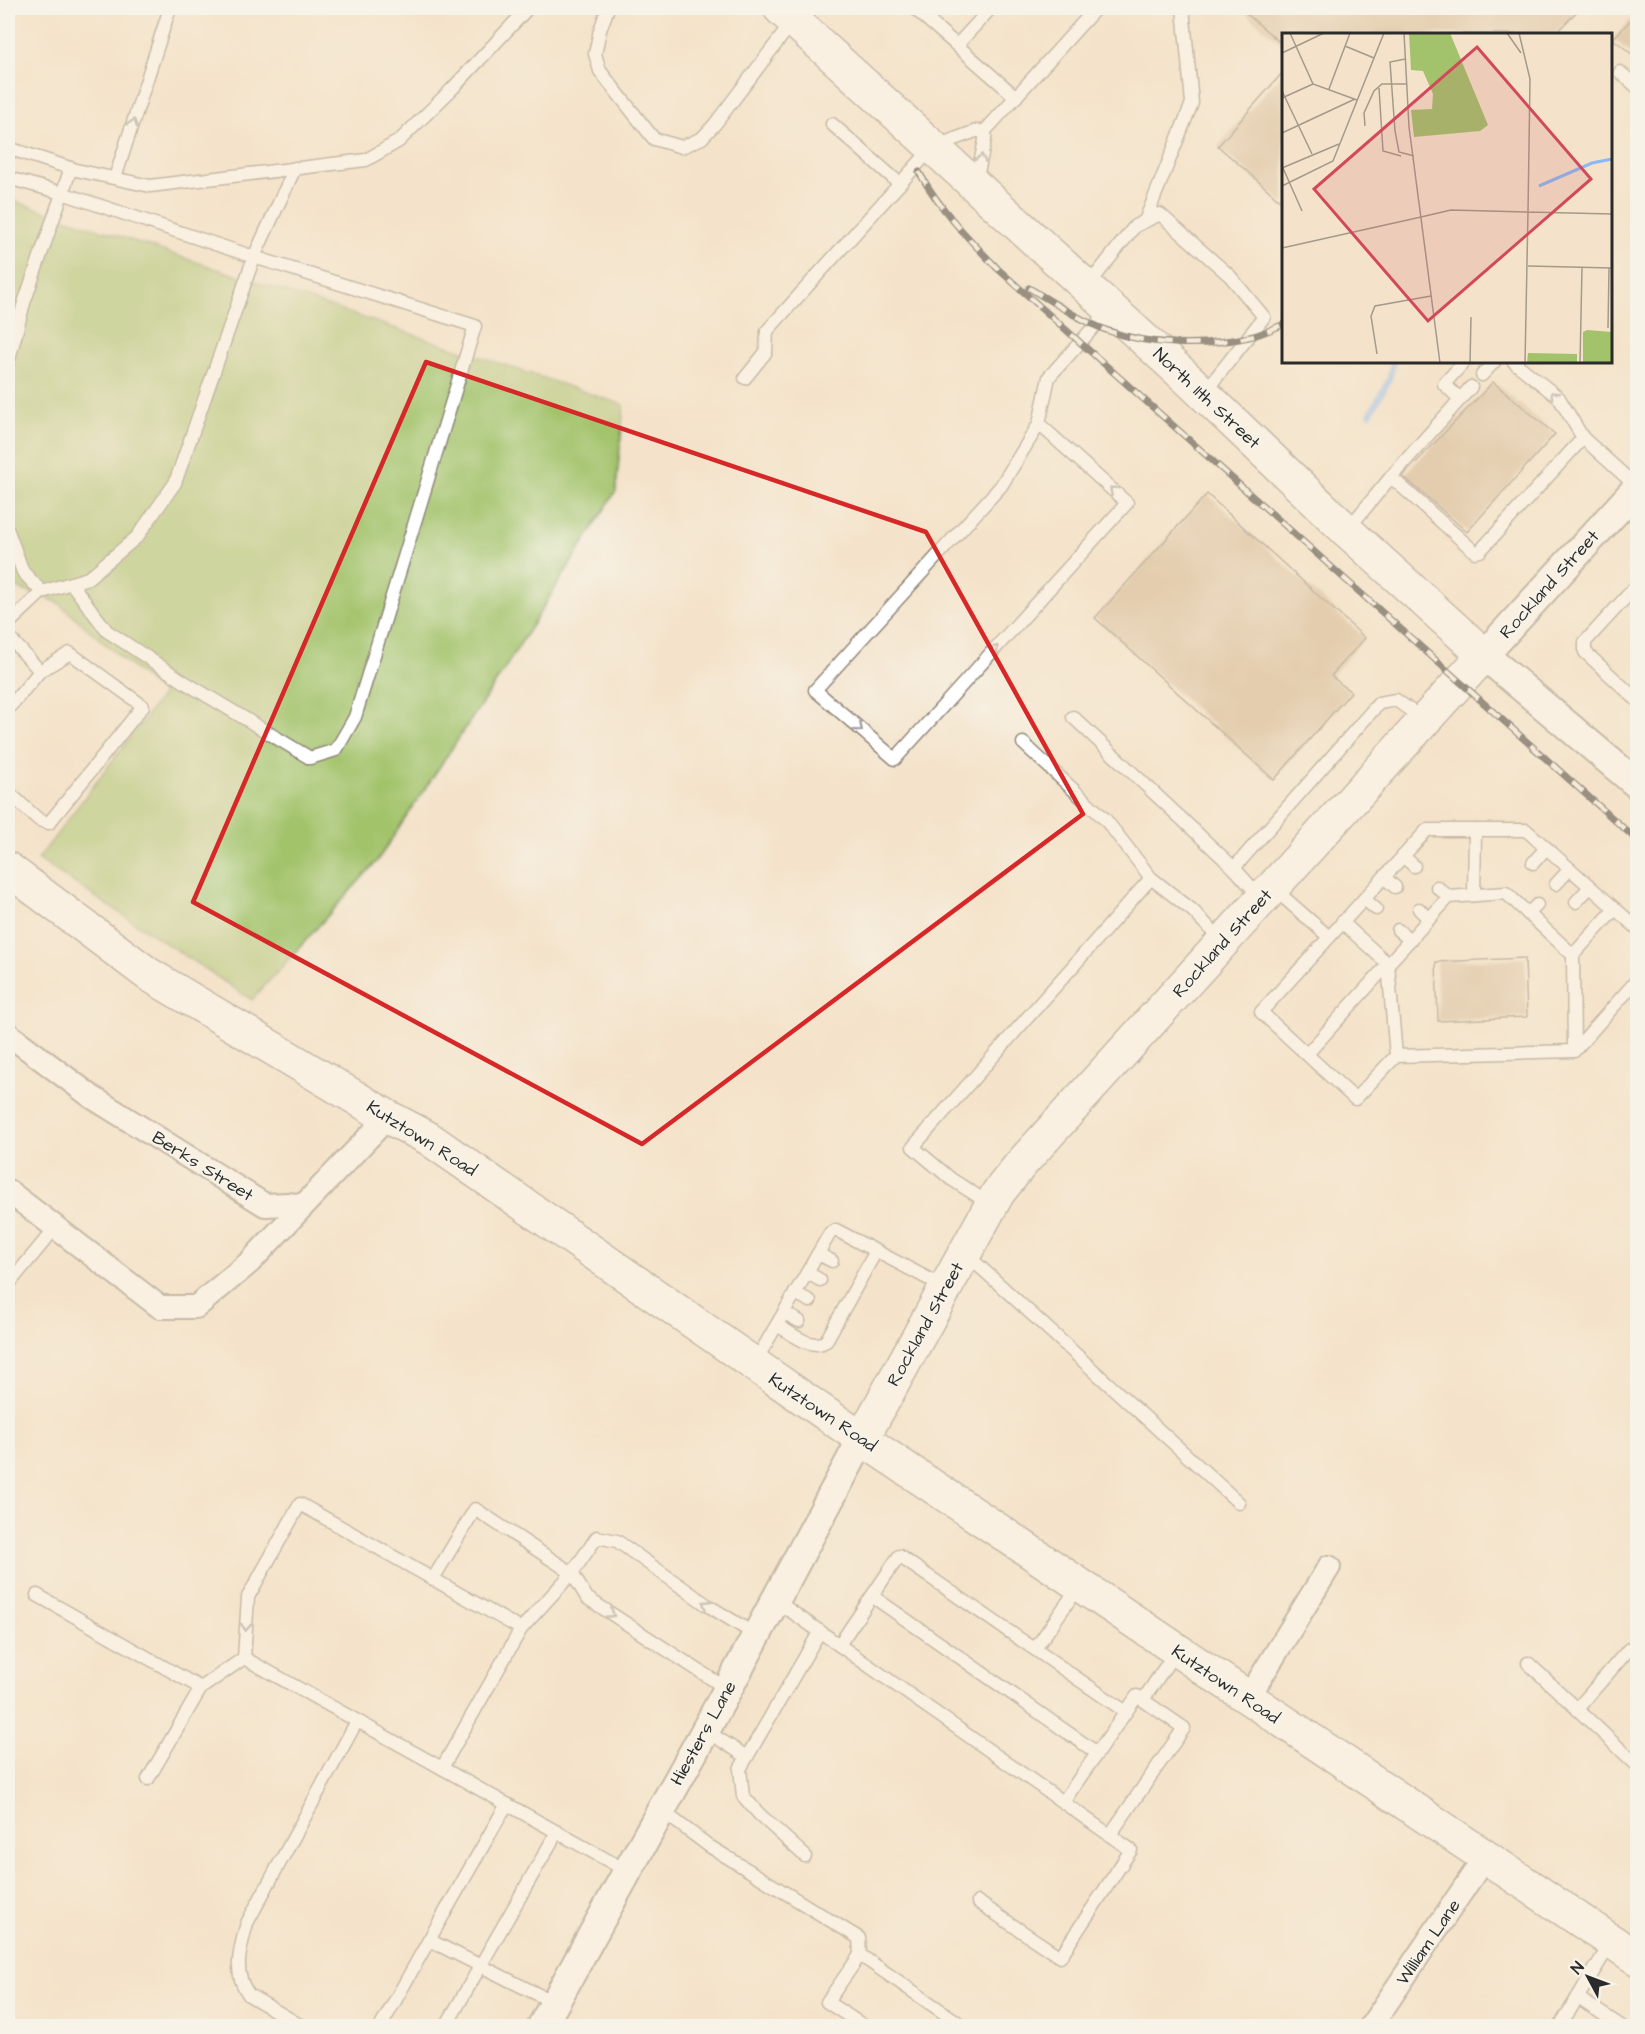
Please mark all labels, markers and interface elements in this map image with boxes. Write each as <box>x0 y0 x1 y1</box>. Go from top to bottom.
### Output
inset map <box>1282 33 1612 363</box>
one-way arrow <box>125 118 138 129</box>
one-way arrow <box>974 153 987 163</box>
street label: North 11th Street <box>1148 342 1266 455</box>
one-way arrow <box>1550 392 1561 403</box>
one-way arrow <box>1109 486 1120 497</box>
street label: Rockland Street <box>1494 524 1605 644</box>
one-way arrow <box>988 645 999 656</box>
one-way arrow <box>852 721 863 732</box>
street label: Rockland Street <box>1167 883 1278 1003</box>
street label: Kutztown Road <box>362 1095 482 1182</box>
street label: Berks Street <box>147 1125 259 1208</box>
street label: Rockland Street <box>881 1257 970 1391</box>
street label: Kutztown Road <box>764 1367 882 1458</box>
one-way arrow <box>702 1601 713 1612</box>
one-way arrow <box>605 1606 616 1617</box>
one-way arrow <box>240 1623 253 1632</box>
street label: Kutztown Road <box>1167 1639 1285 1730</box>
street label: Hiesters Lane <box>664 1676 743 1790</box>
street label: William Lane <box>1390 1894 1467 1990</box>
north arrow <box>1558 1947 1618 2007</box>
text: N <box>1566 1957 1589 1979</box>

